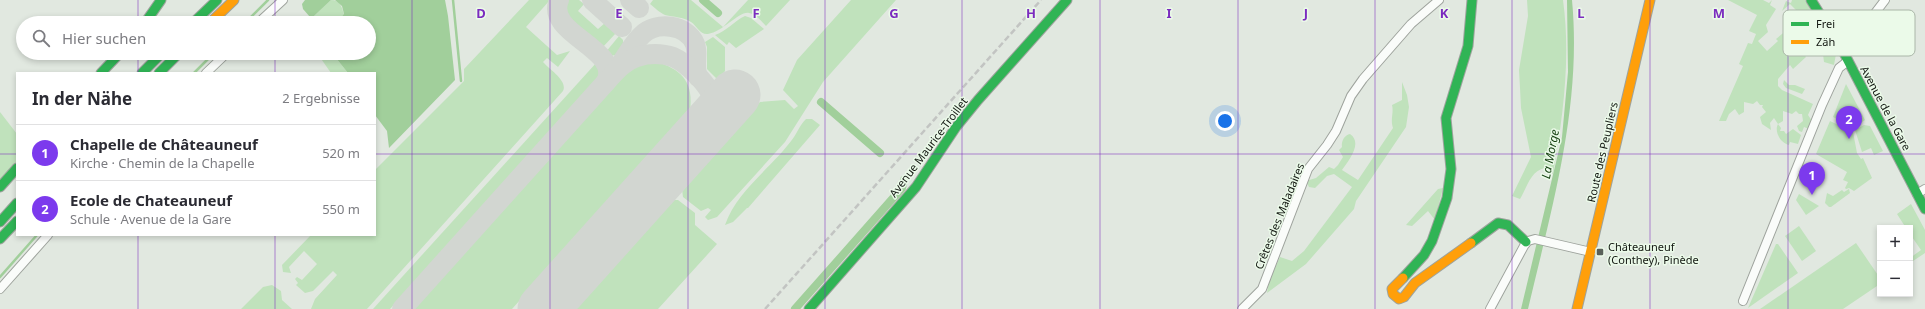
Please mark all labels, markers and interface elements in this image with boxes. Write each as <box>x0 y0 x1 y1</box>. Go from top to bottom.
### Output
text: D <box>476 4 486 22</box>
text: E <box>615 4 623 22</box>
text: F <box>752 4 760 22</box>
text: G <box>889 4 899 22</box>
text: H <box>1026 4 1036 22</box>
text: I <box>1166 4 1172 22</box>
text: J <box>1303 4 1308 22</box>
text: K <box>1440 4 1449 22</box>
text: L <box>1577 4 1585 22</box>
text: M <box>1713 4 1725 22</box>
legend <box>1783 10 1915 56</box>
search box <box>16 16 376 60</box>
text: Frei <box>1816 16 1835 31</box>
icon: search <box>30 27 52 49</box>
text: Hier suchen <box>62 28 146 48</box>
text: Zäh <box>1816 34 1835 49</box>
street label: Avenue de la Gare <box>1857 63 1915 153</box>
text: In der Nähe <box>32 87 132 110</box>
text: 2 Ergebnisse <box>282 89 360 107</box>
street label: Avenue Maurice-Troillet <box>885 94 971 200</box>
street label: Route des Peupliers <box>1583 100 1621 204</box>
pin: 2 <box>1836 106 1862 139</box>
your location <box>1215 111 1235 131</box>
water label: La Morge <box>1537 128 1563 180</box>
text: Chapelle de Châteauneuf <box>70 134 258 154</box>
text: 1 <box>41 144 49 162</box>
text: 520 m <box>322 144 360 162</box>
text: Kirche · Chemin de la Chapelle <box>70 154 255 172</box>
street label: Crêtes des Maladaires <box>1251 161 1307 271</box>
pin: 1 <box>1799 162 1825 195</box>
text: Ecole de Chateauneuf <box>70 190 232 210</box>
text: 2 <box>41 200 49 218</box>
text: 550 m <box>322 200 360 218</box>
text: Schule · Avenue de la Gare <box>70 210 231 228</box>
map controls <box>1877 225 1913 297</box>
button: + <box>1877 225 1913 261</box>
place label: Châteauneuf (Conthey), Pinède <box>1608 239 1699 267</box>
marker: Châteauneuf (Conthey), Pinède <box>1595 247 1605 257</box>
button: − <box>1877 261 1913 297</box>

